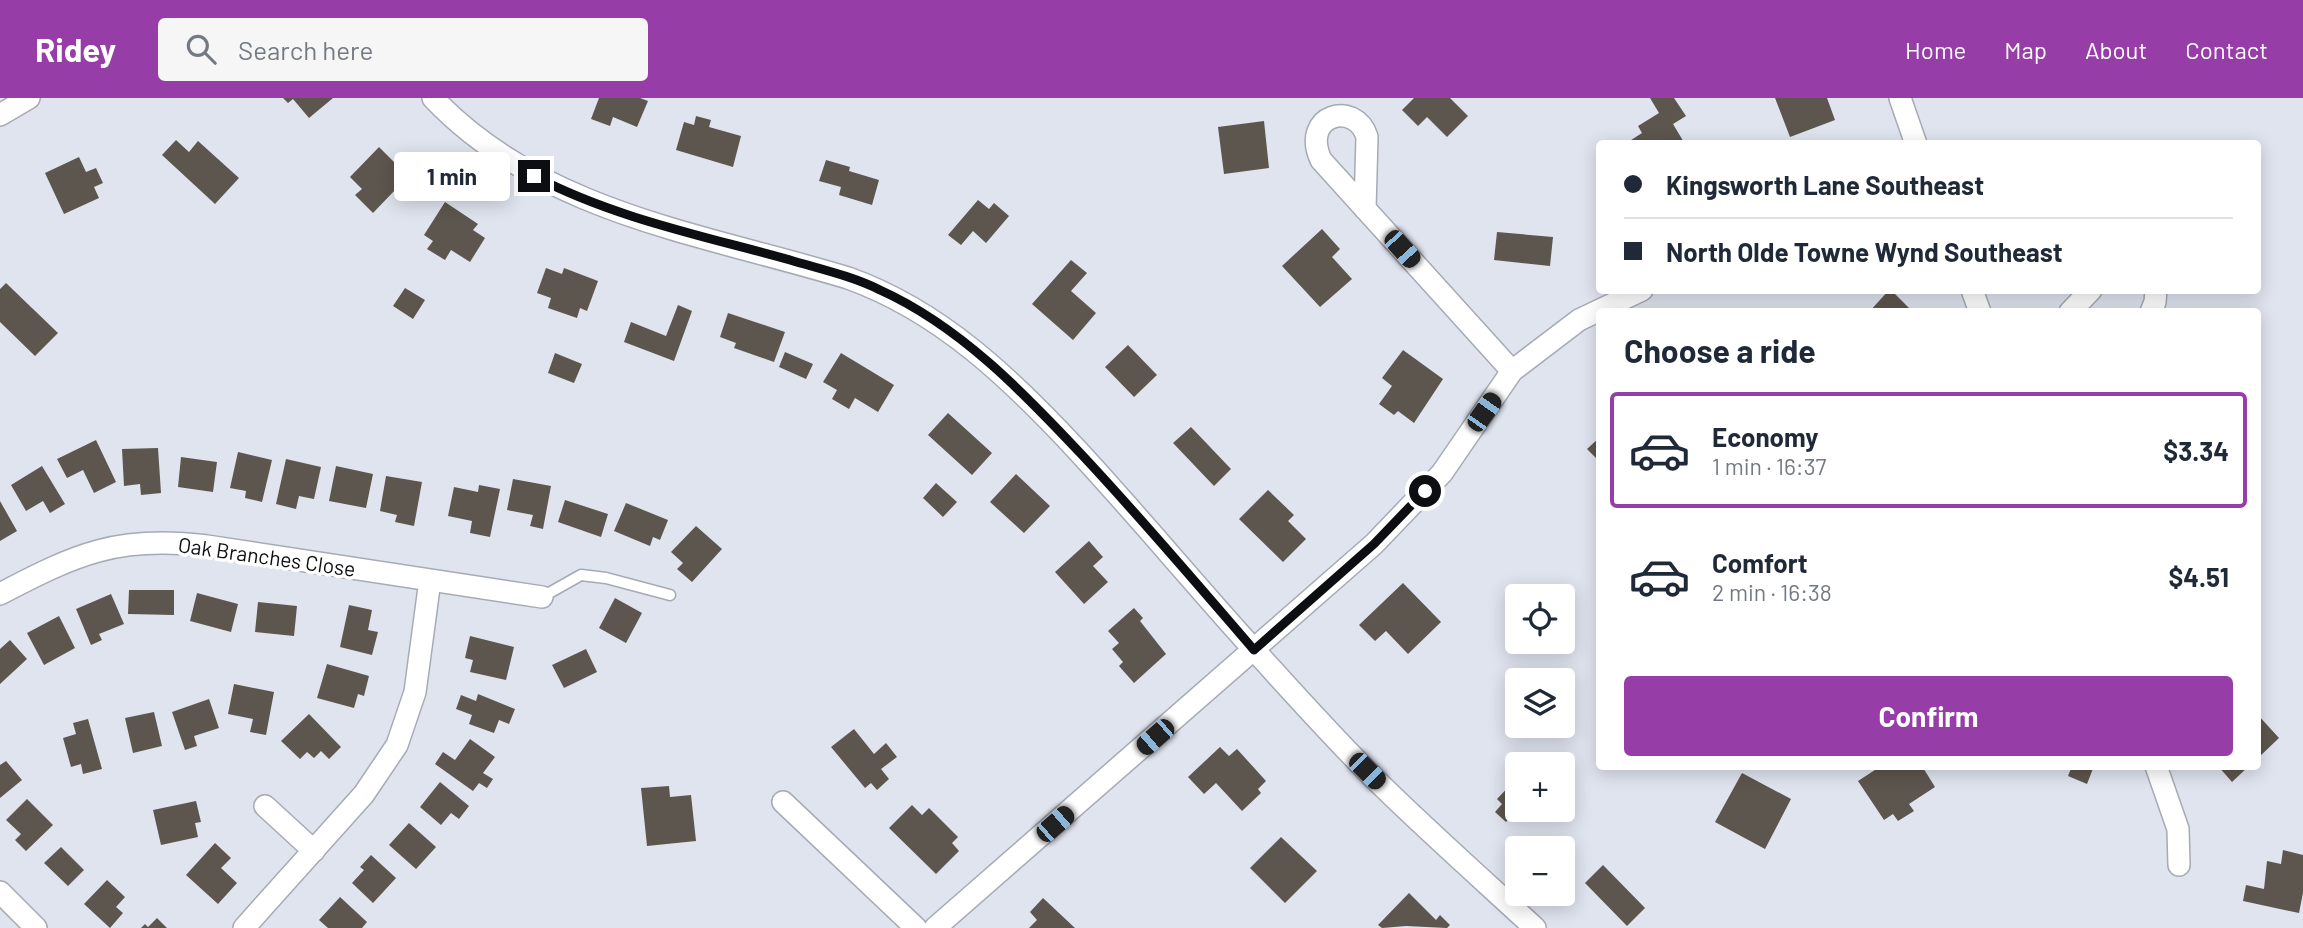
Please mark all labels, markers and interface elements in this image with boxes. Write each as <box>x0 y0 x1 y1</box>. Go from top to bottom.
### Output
search box <box>158 18 648 81</box>
text: Ridey <box>35 29 116 69</box>
icon: search <box>182 30 220 68</box>
text: Search here <box>238 34 373 65</box>
text: Home <box>1905 35 1966 64</box>
text: Map <box>2004 35 2047 64</box>
text: About <box>2085 35 2147 64</box>
text: Contact <box>2185 35 2268 64</box>
callout: 1 min <box>394 152 510 200</box>
route end <box>518 160 550 192</box>
text: 1 min <box>427 162 477 190</box>
text: Kingsworth Lane Southeast <box>1666 169 1984 200</box>
car <box>1381 226 1424 272</box>
text: North Olde Towne Wynd Southeast <box>1666 236 2063 267</box>
text: Choose a ride <box>1624 331 1816 369</box>
car <box>1464 389 1505 435</box>
icon: car <box>1628 419 1691 482</box>
text: Economy <box>1712 421 1818 452</box>
text: $3.34 <box>2163 435 2229 466</box>
text: 1 min · 16:37 <box>1712 452 1826 480</box>
route start <box>1409 475 1441 507</box>
street label: Oak Branches Close <box>177 531 357 581</box>
icon: car <box>1628 545 1691 608</box>
text: Comfort <box>1712 547 1808 578</box>
text: $4.51 <box>2168 561 2229 592</box>
text: 2 min · 16:38 <box>1712 578 1832 606</box>
map controls <box>1505 584 1575 906</box>
button: locate <box>1505 584 1575 654</box>
button: layers <box>1505 668 1575 738</box>
button: Confirm <box>1624 676 2233 756</box>
car <box>1133 715 1178 759</box>
car <box>1345 749 1390 793</box>
button: + <box>1505 752 1575 822</box>
car <box>1033 802 1078 846</box>
button: − <box>1505 836 1575 906</box>

